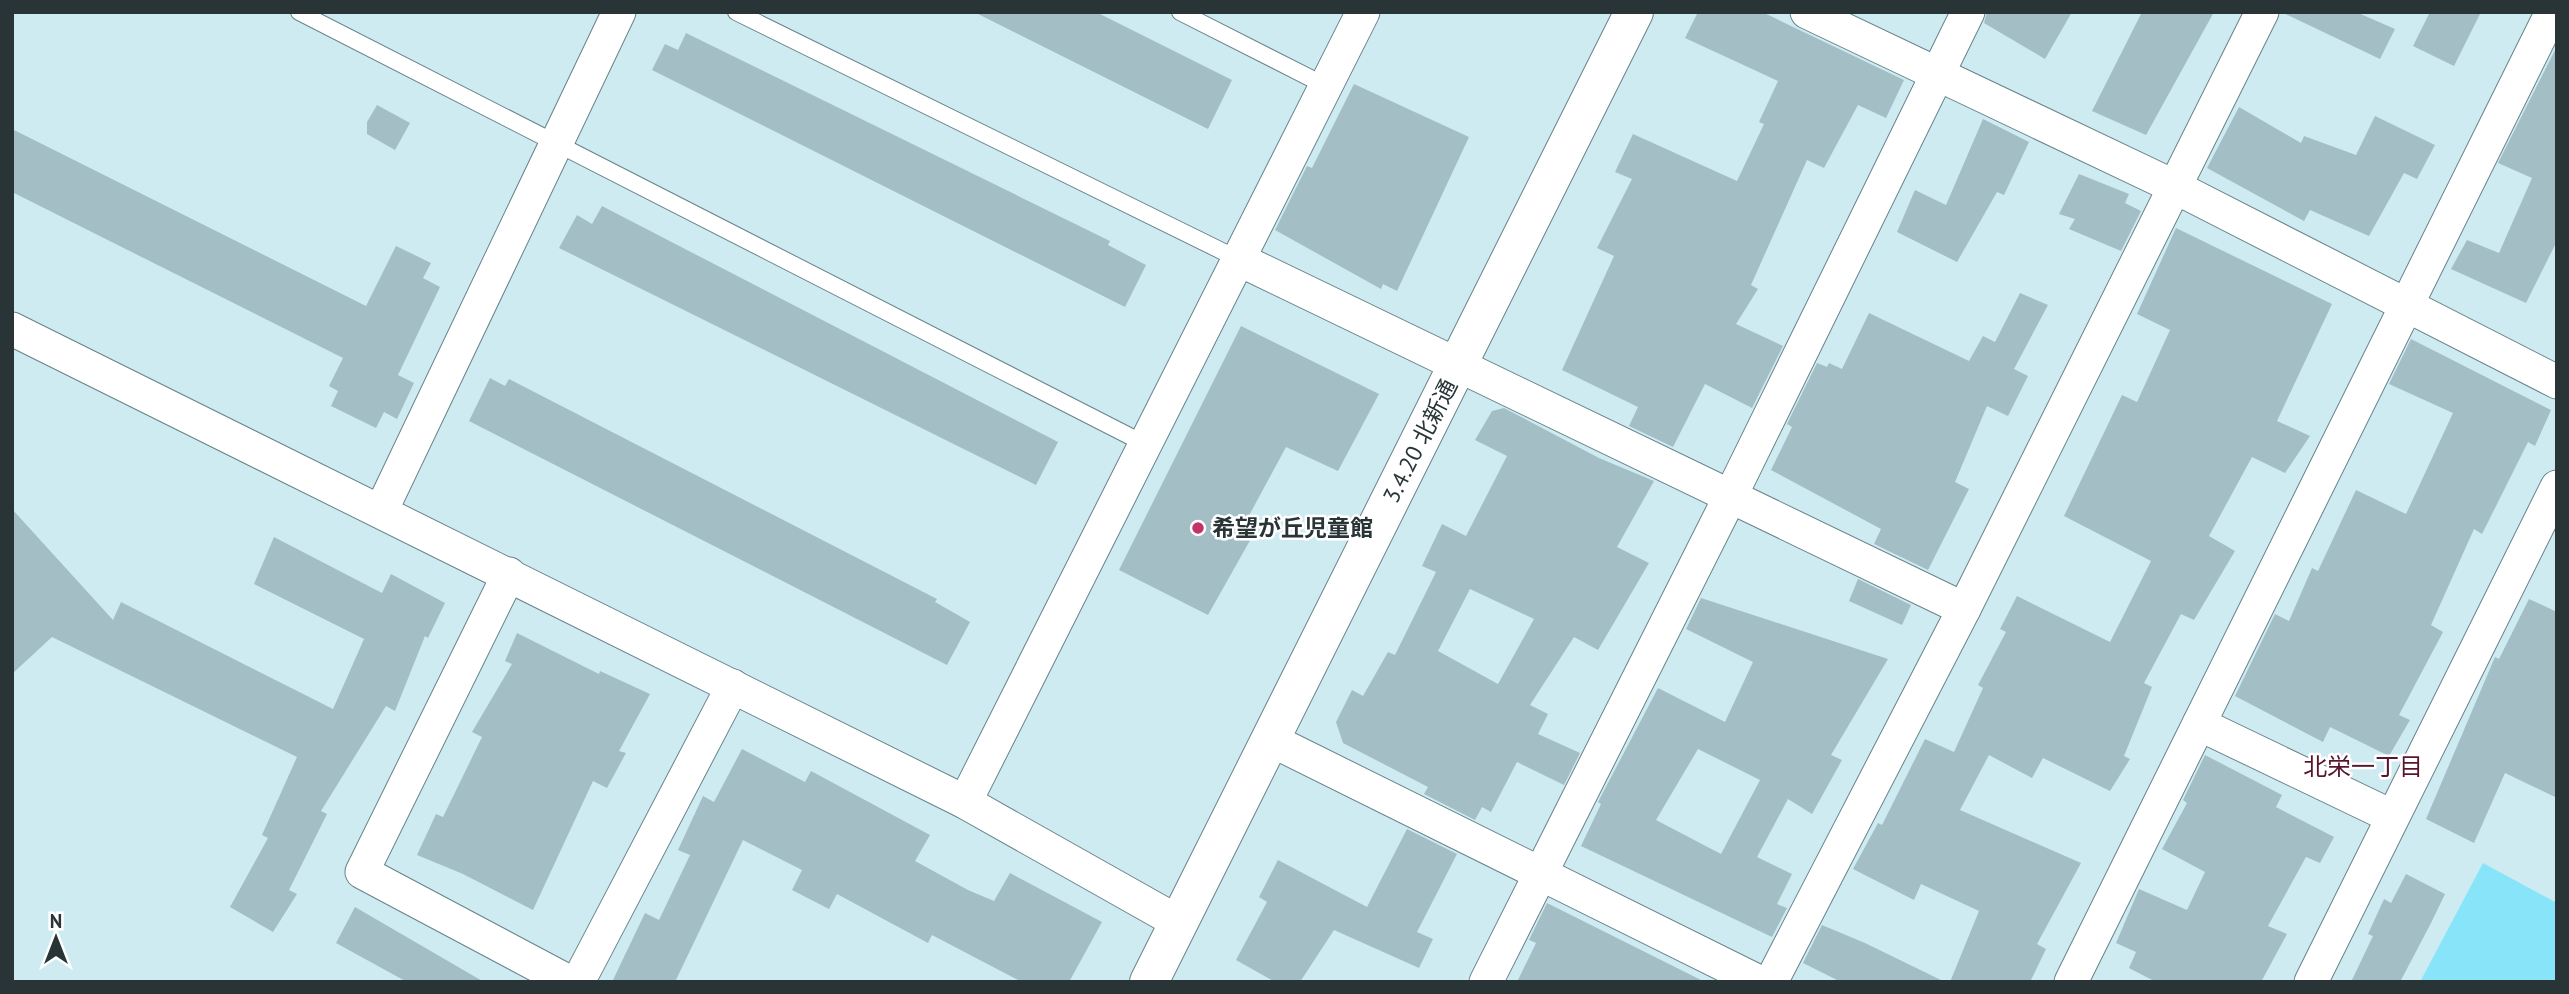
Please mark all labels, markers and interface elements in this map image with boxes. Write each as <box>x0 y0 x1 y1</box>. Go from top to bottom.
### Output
street label: 3.4.20 北新通 <box>1376 374 1463 508</box>
place label: 希望が丘児童館 <box>1212 513 1373 542</box>
marker: 希望が丘児童館 <box>1190 520 1206 536</box>
district label: 北栄一丁目 <box>2303 751 2423 782</box>
north arrow <box>21 903 91 973</box>
text: N <box>50 909 62 933</box>

